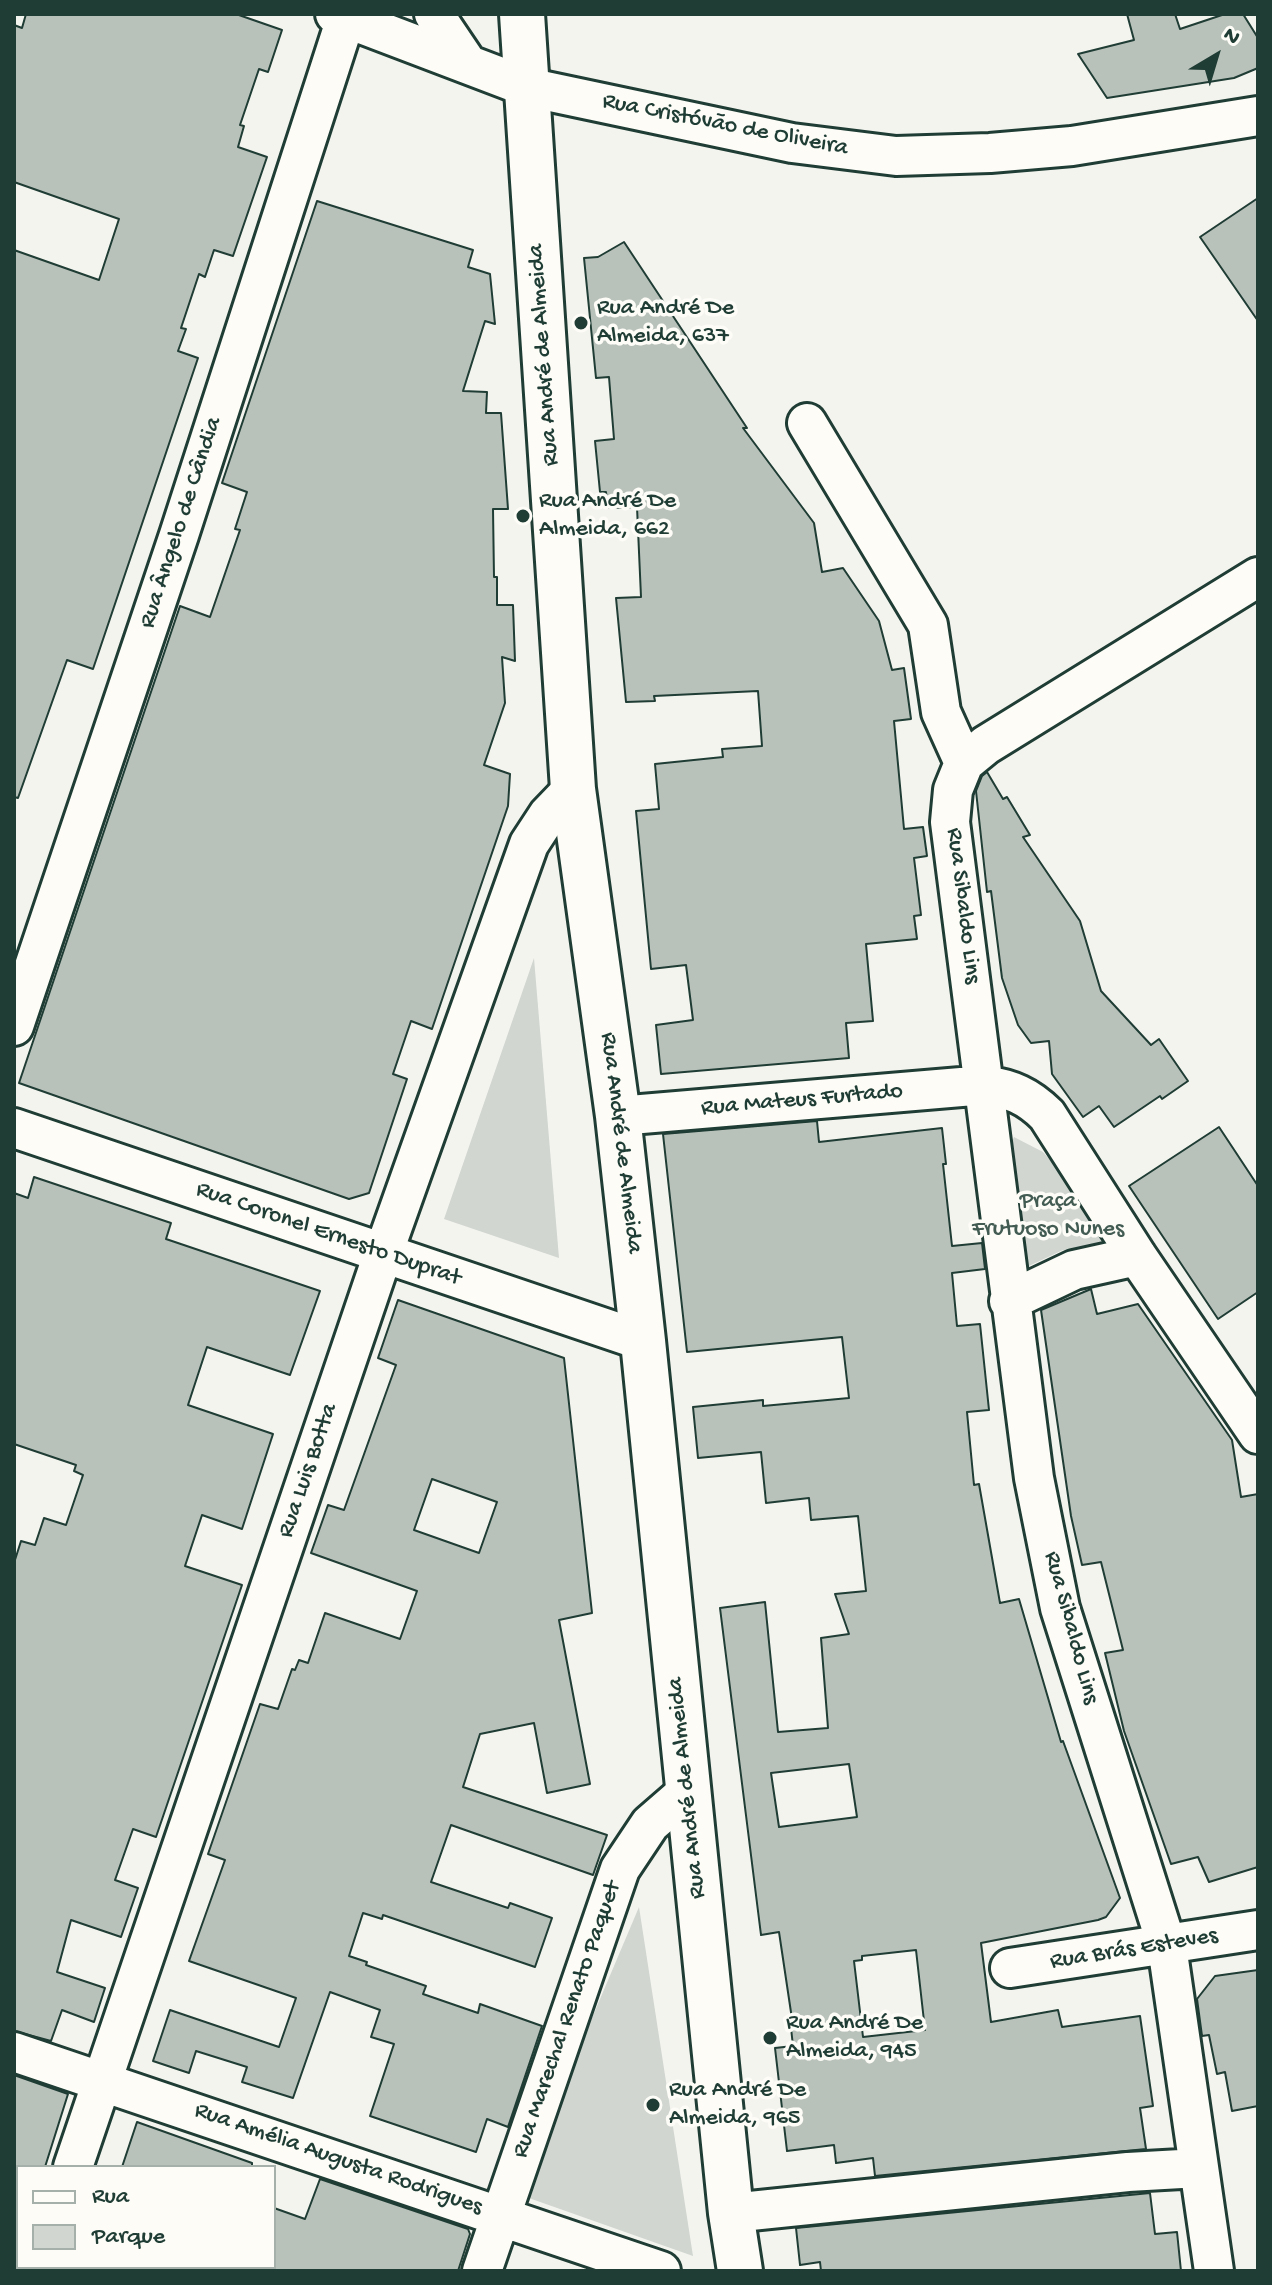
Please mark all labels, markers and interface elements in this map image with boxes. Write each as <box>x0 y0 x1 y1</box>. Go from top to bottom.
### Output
north arrow <box>1176 16 1256 96</box>
text: N <box>1217 22 1244 52</box>
street label: Rua Cristóvão de Oliveira <box>600 88 850 164</box>
street label: Rua André de Almeida <box>523 243 567 467</box>
place label: Rua André De Almeida, 637 <box>597 295 734 351</box>
marker: Rua André De Almeida, 637 <box>572 314 590 332</box>
street label: Rua Ângelo de Cândia <box>134 414 230 632</box>
place label: Rua André De Almeida, 662 <box>539 488 676 544</box>
marker: Rua André De Almeida, 662 <box>514 507 532 525</box>
street label: Rua Sibaldo Lins <box>938 826 986 986</box>
street label: Rua André de Almeida <box>592 1031 648 1255</box>
street label: Rua Mateus Furtado <box>700 1078 904 1124</box>
street label: Rua Coronel Ernesto Duprat <box>192 1176 464 1294</box>
park label: Praça Frutuoso Nunes <box>972 1188 1124 1244</box>
street label: Rua Luis Botta <box>273 1400 345 1542</box>
street label: Rua Sibaldo Lins <box>1036 1549 1104 1707</box>
street label: Rua André de Almeida <box>662 1676 714 1900</box>
street label: Rua Marechal Renato Paquet <box>507 1878 629 2162</box>
street label: Rua Brás Esteves <box>1048 1923 1220 1977</box>
place label: Rua André De Almeida, 945 <box>786 2010 923 2066</box>
marker: Rua André De Almeida, 945 <box>761 2029 779 2047</box>
place label: Rua André De Almeida, 965 <box>669 2077 806 2133</box>
marker: Rua André De Almeida, 965 <box>644 2096 662 2114</box>
street label: Rua Amélia Augusta Rodrigues <box>190 2097 486 2223</box>
legend <box>16 2165 276 2269</box>
text: Rua <box>92 2183 129 2212</box>
text: Parque <box>92 2223 165 2252</box>

